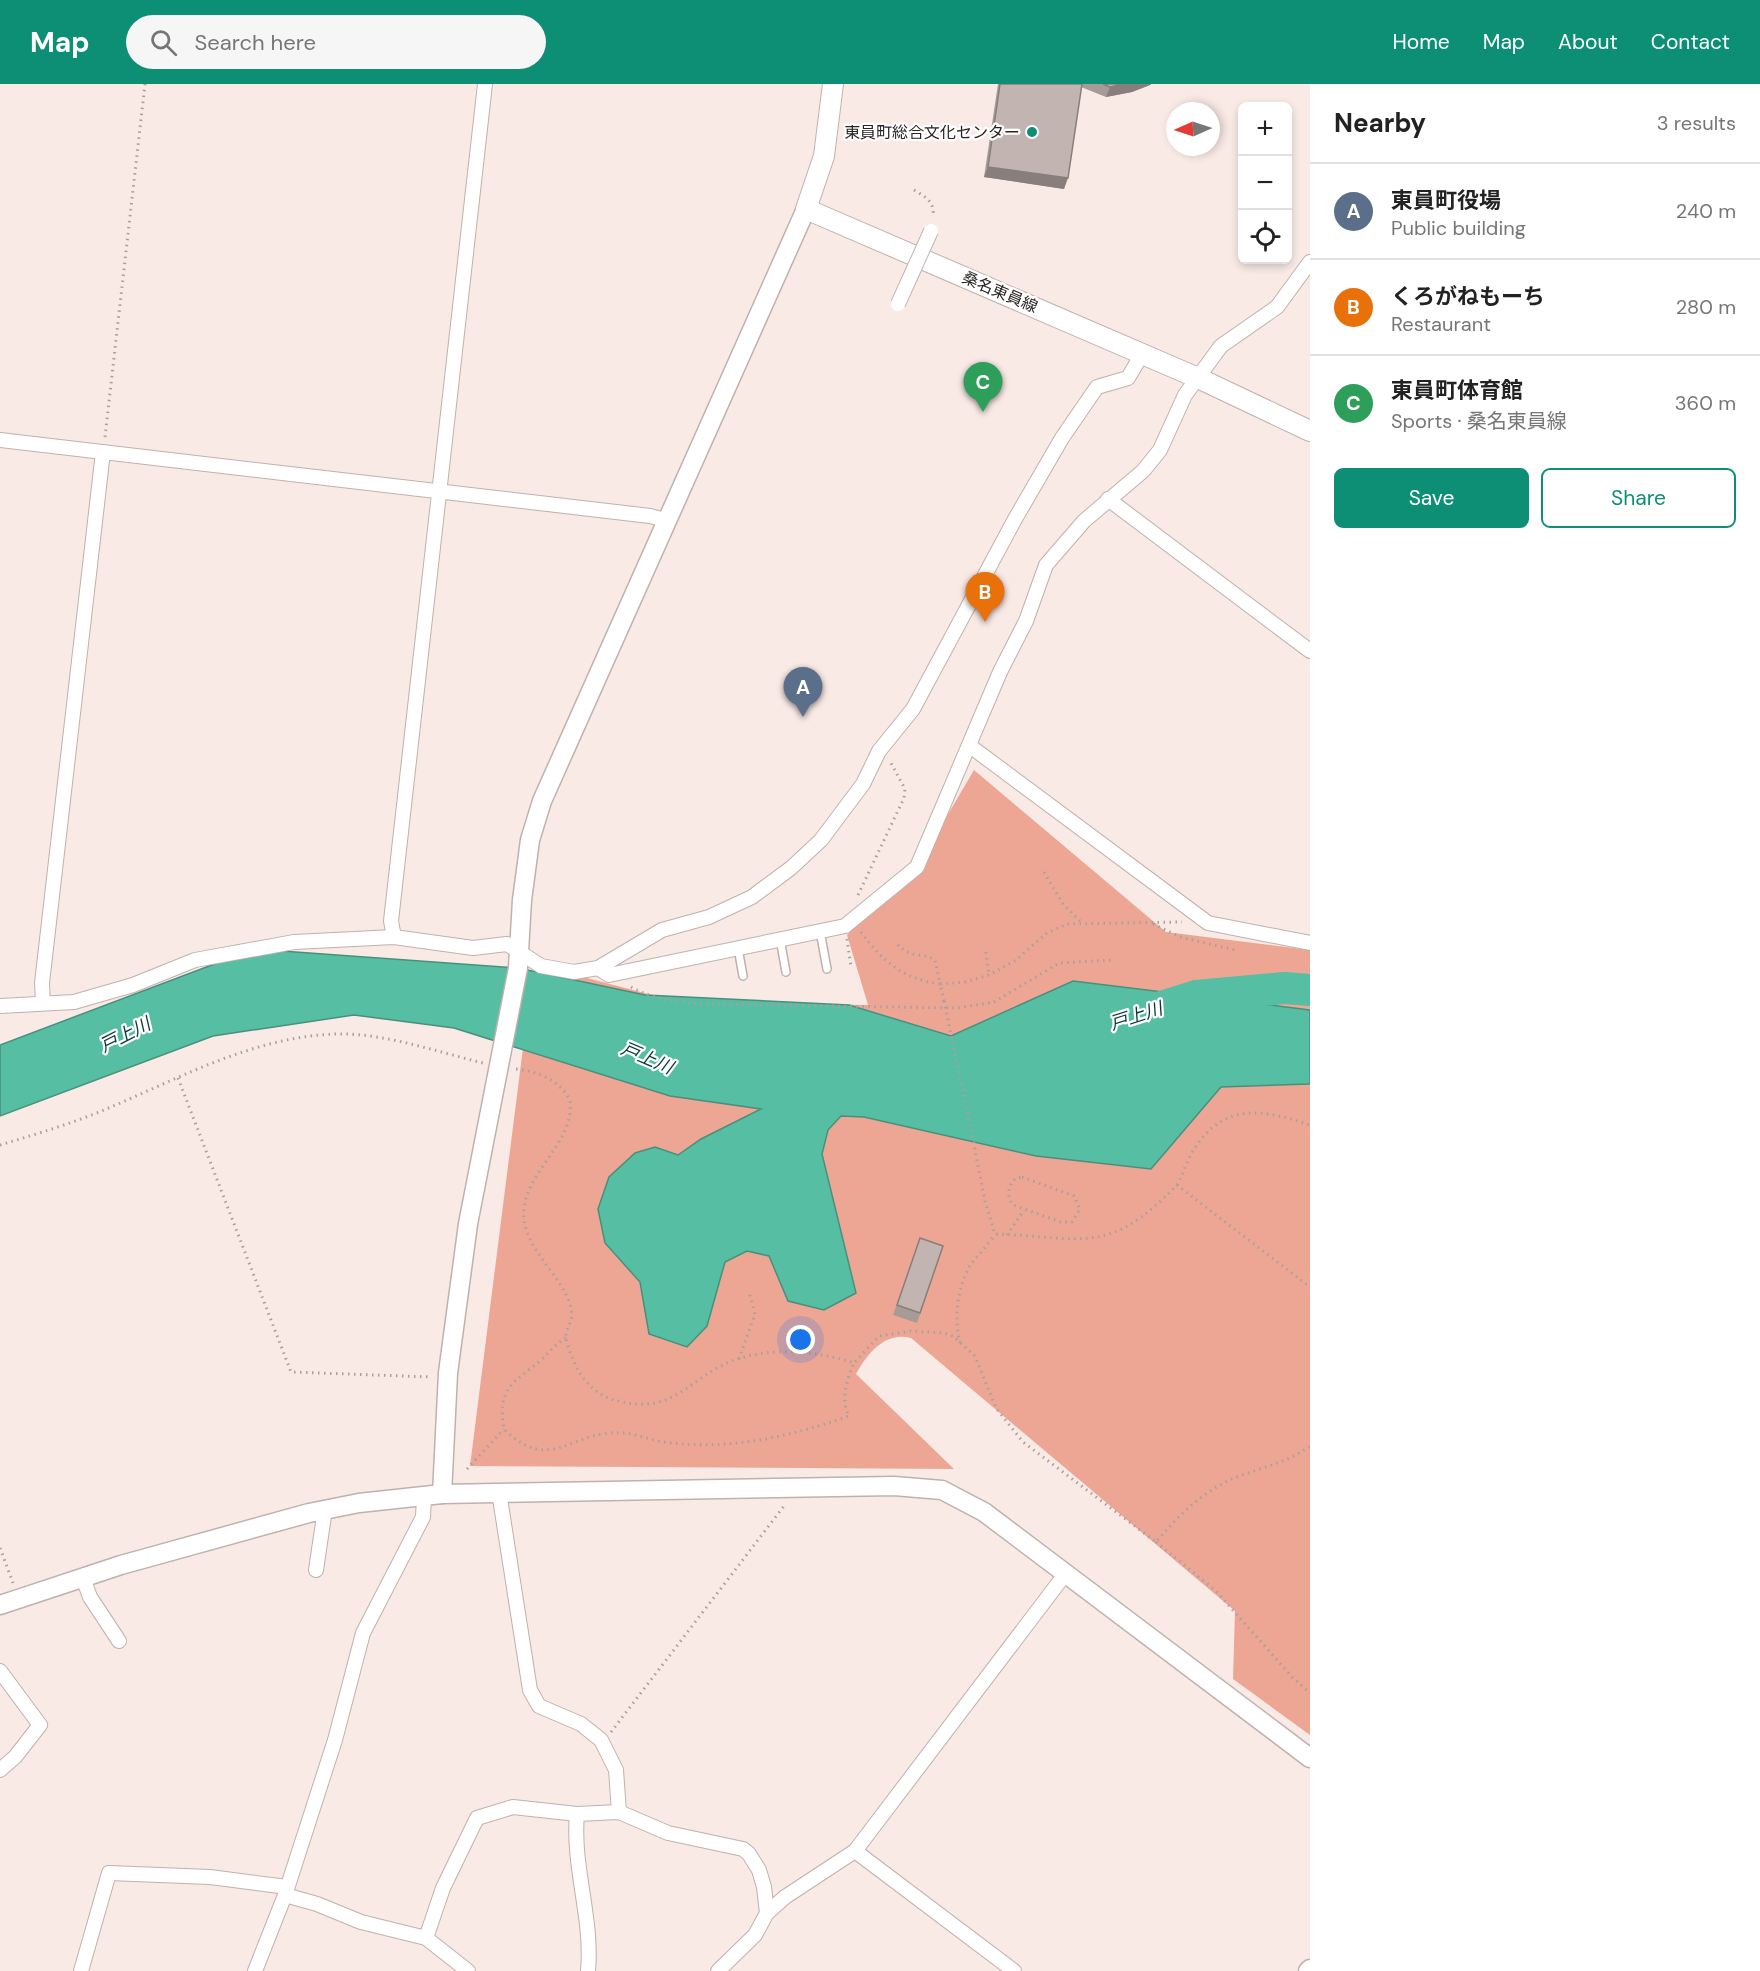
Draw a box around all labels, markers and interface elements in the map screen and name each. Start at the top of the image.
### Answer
search box [126,15,546,69]
text: Map [30,24,90,61]
icon: search [147,26,180,59]
text: Search here [195,28,316,57]
text: Home [1392,28,1450,56]
text: Map [1483,28,1525,56]
text: About [1558,28,1618,56]
text: Contact [1651,28,1730,56]
north arrow [1166,102,1220,156]
map controls [1238,102,1292,264]
button: + [1238,102,1292,156]
text: Nearby [1334,106,1426,140]
text: 3 results [1657,110,1736,136]
place label: 東員町総合文化センター [844,122,1020,143]
marker: 東員町総合文化センター [1025,125,1039,139]
button: − [1238,156,1292,210]
text: 東員町役場 [1391,186,1501,215]
text: A [1346,198,1361,224]
text: 240 m [1676,198,1736,224]
button: locate [1238,210,1292,264]
text: Public building [1391,215,1526,241]
street label: 桑名東員線 [959,267,1041,317]
text: くろがねもーち [1391,282,1545,311]
text: B [1347,294,1360,320]
text: 280 m [1676,294,1736,320]
text: Restaurant [1391,311,1491,337]
pin: C [964,362,1002,412]
text: 東員町体育館 [1391,376,1523,405]
text: C [1346,390,1361,416]
text: 360 m [1675,390,1736,416]
text: Sports · 桑名東員線 [1391,408,1567,434]
button: Save [1334,468,1529,528]
button: Share [1541,468,1736,528]
pin: B [966,572,1004,622]
pin: A [784,668,822,717]
water label: 戸上川 [1107,996,1167,1036]
water label: 戸上川 [95,1011,156,1058]
water label: 戸上川 [617,1036,678,1080]
your location [786,1325,815,1354]

